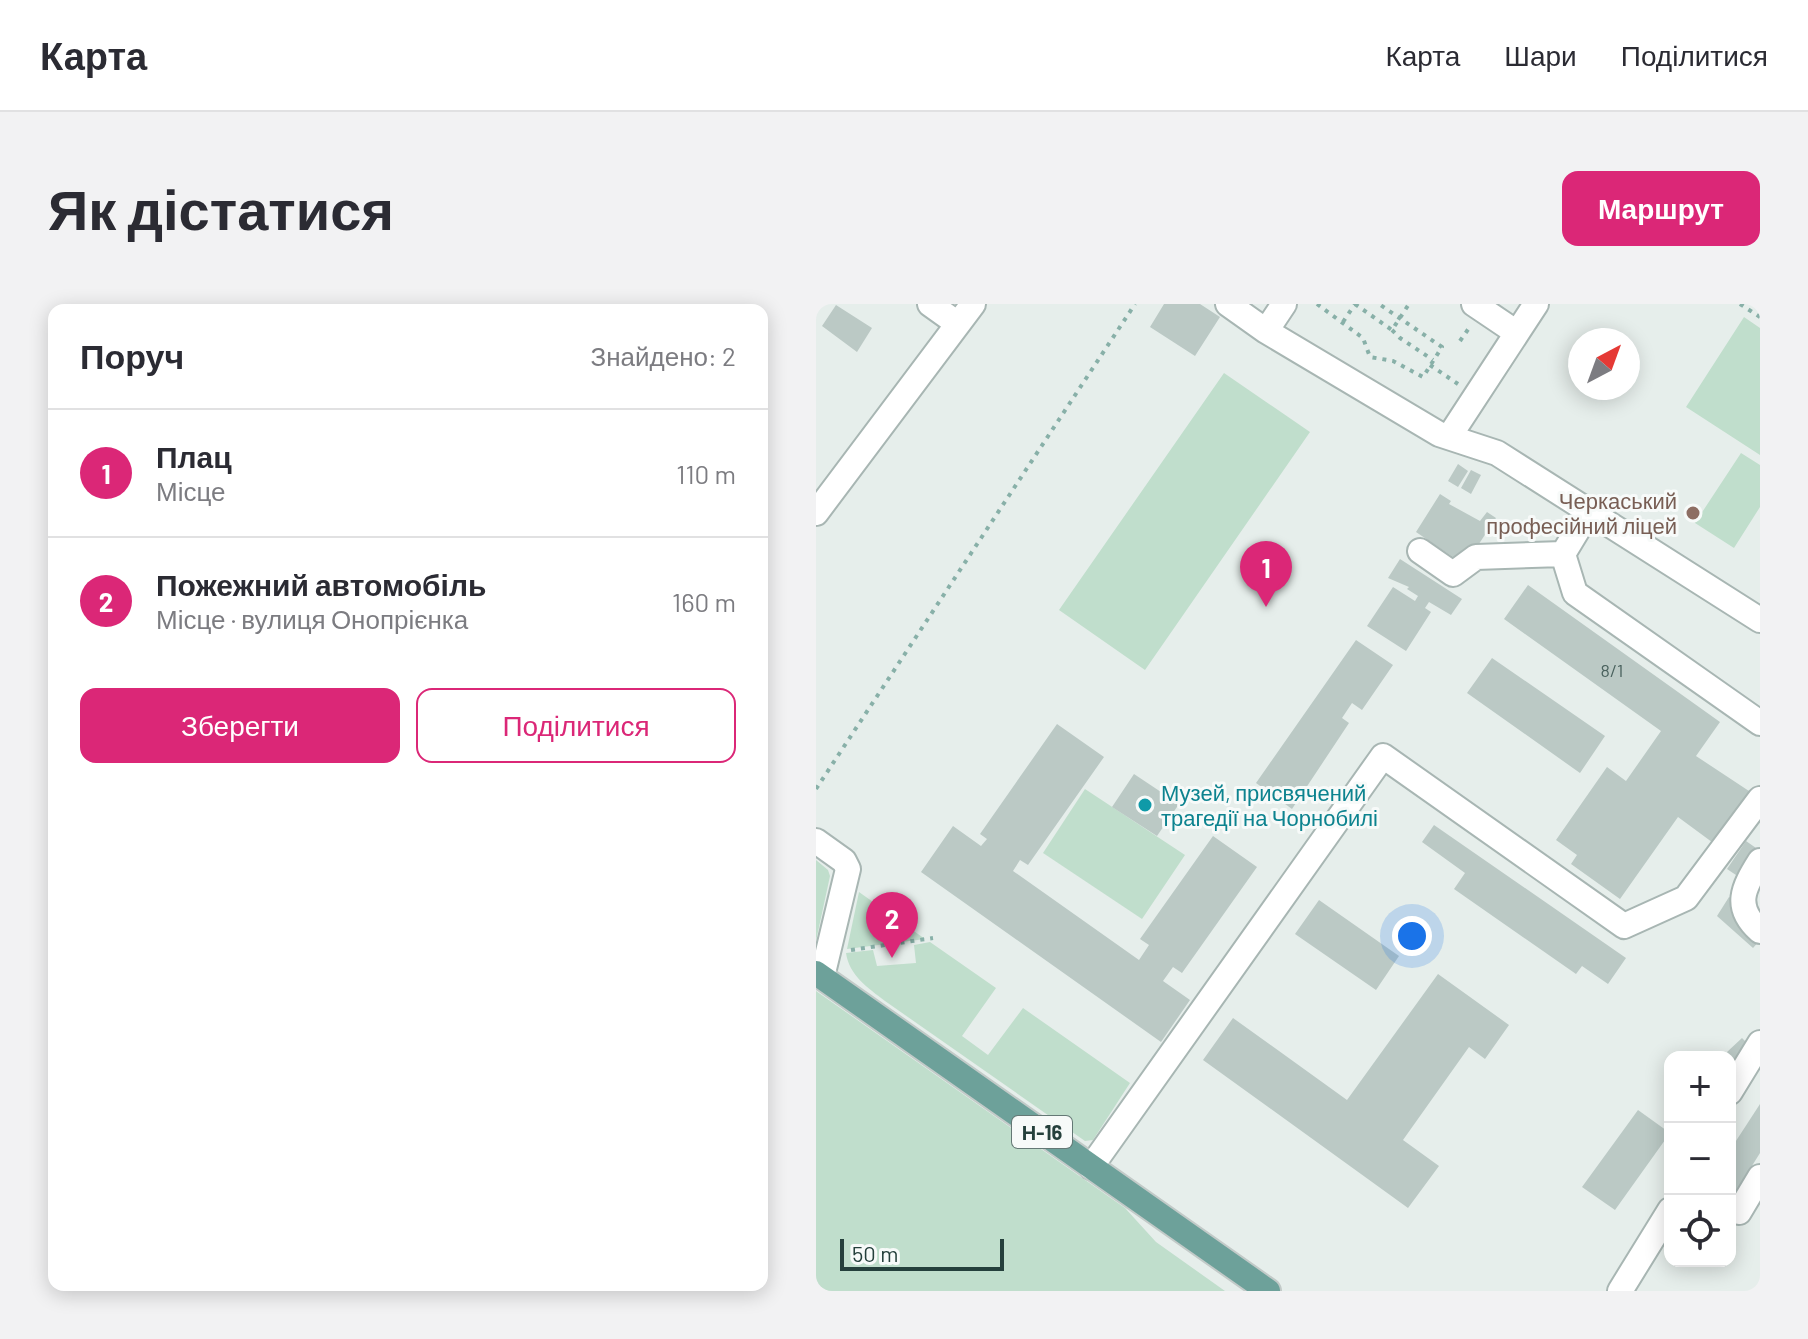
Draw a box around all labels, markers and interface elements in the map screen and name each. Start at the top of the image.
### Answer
text: Карта [40,32,147,78]
text: Карта [1385,38,1460,72]
text: Шари [1504,38,1577,72]
text: Поділитися [1621,38,1768,72]
button: Маршрут [1562,171,1760,246]
text: Як дістатися [48,174,394,241]
north arrow [1568,328,1640,400]
text: Поруч [80,335,184,376]
text: Знайдено: 2 [591,340,736,371]
text: Плац [156,438,232,474]
text: 1 [101,458,111,489]
text: 110 m [676,458,736,489]
text: Місце [156,475,226,506]
place label: Черкаський професійний ліцей [1486,487,1677,539]
marker: Черкаський професійний ліцей [1684,504,1702,522]
pin: 1 [1240,541,1292,607]
text: Пожежний автомобіль [156,566,486,602]
text: 2 [99,586,113,617]
text: 160 m [672,586,736,617]
text: Місце · вулиця Онопрієнка [156,603,468,634]
house number: 8/1 [1601,659,1623,681]
button: Зберегти [80,688,400,763]
button: Поділитися [416,688,736,763]
place label: Музей, присвячений трагедії на Чорнобилі [1161,779,1378,831]
marker: Музей, присвячений трагедії на Чорнобилі [1136,796,1154,814]
pin: 2 [866,892,918,958]
your location [1392,916,1432,956]
map controls [1664,1051,1736,1267]
button: + [1664,1051,1736,1123]
road number: Н-16 [1012,1116,1072,1148]
button: − [1664,1123,1736,1195]
button: locate [1664,1195,1736,1267]
scale bar [840,1235,1004,1271]
text: 50 m [852,1240,898,1266]

